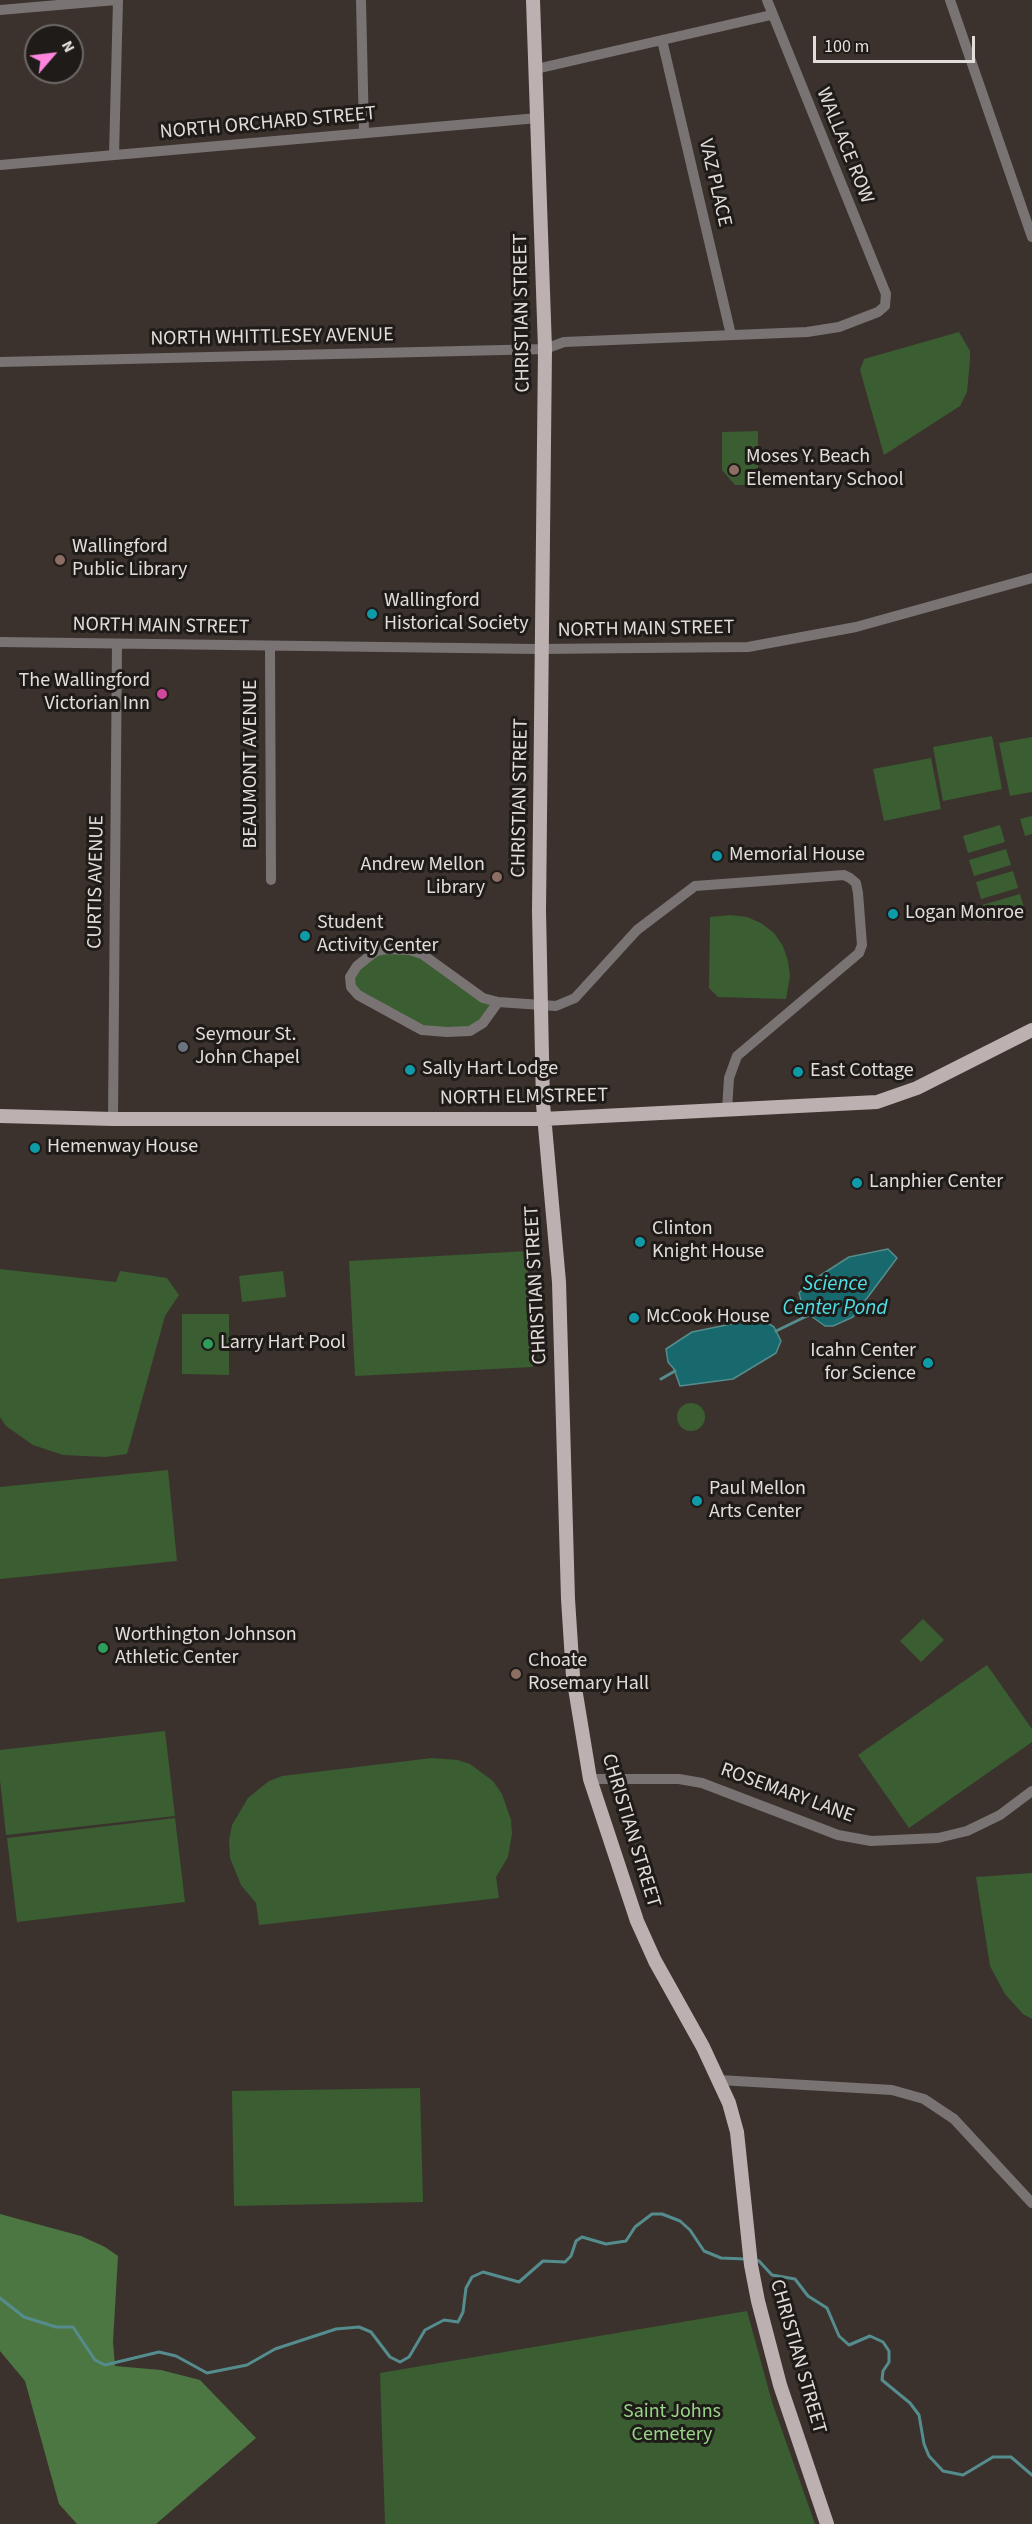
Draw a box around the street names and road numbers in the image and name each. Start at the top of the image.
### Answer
street label: WALLACE ROW [810,85,878,207]
street label: NORTH ORCHARD STREET [159,103,377,145]
street label: VAZ PLACE [692,137,736,229]
street label: CHRISTIAN STREET [510,233,536,393]
street label: NORTH WHITTLESEY AVENUE [150,324,394,352]
street label: NORTH MAIN STREET [72,613,250,641]
street label: NORTH MAIN STREET [557,616,735,644]
street label: BEAUMONT AVENUE [240,679,264,849]
street label: CHRISTIAN STREET [508,718,534,878]
street label: CURTIS AVENUE [84,815,110,949]
street label: NORTH ELM STREET [440,1085,608,1111]
street label: CHRISTIAN STREET [521,1205,553,1365]
street label: CHRISTIAN STREET [595,1751,665,1911]
street label: ROSEMARY LANE [717,1759,857,1829]
street label: CHRISTIAN STREET [764,2277,830,2437]

